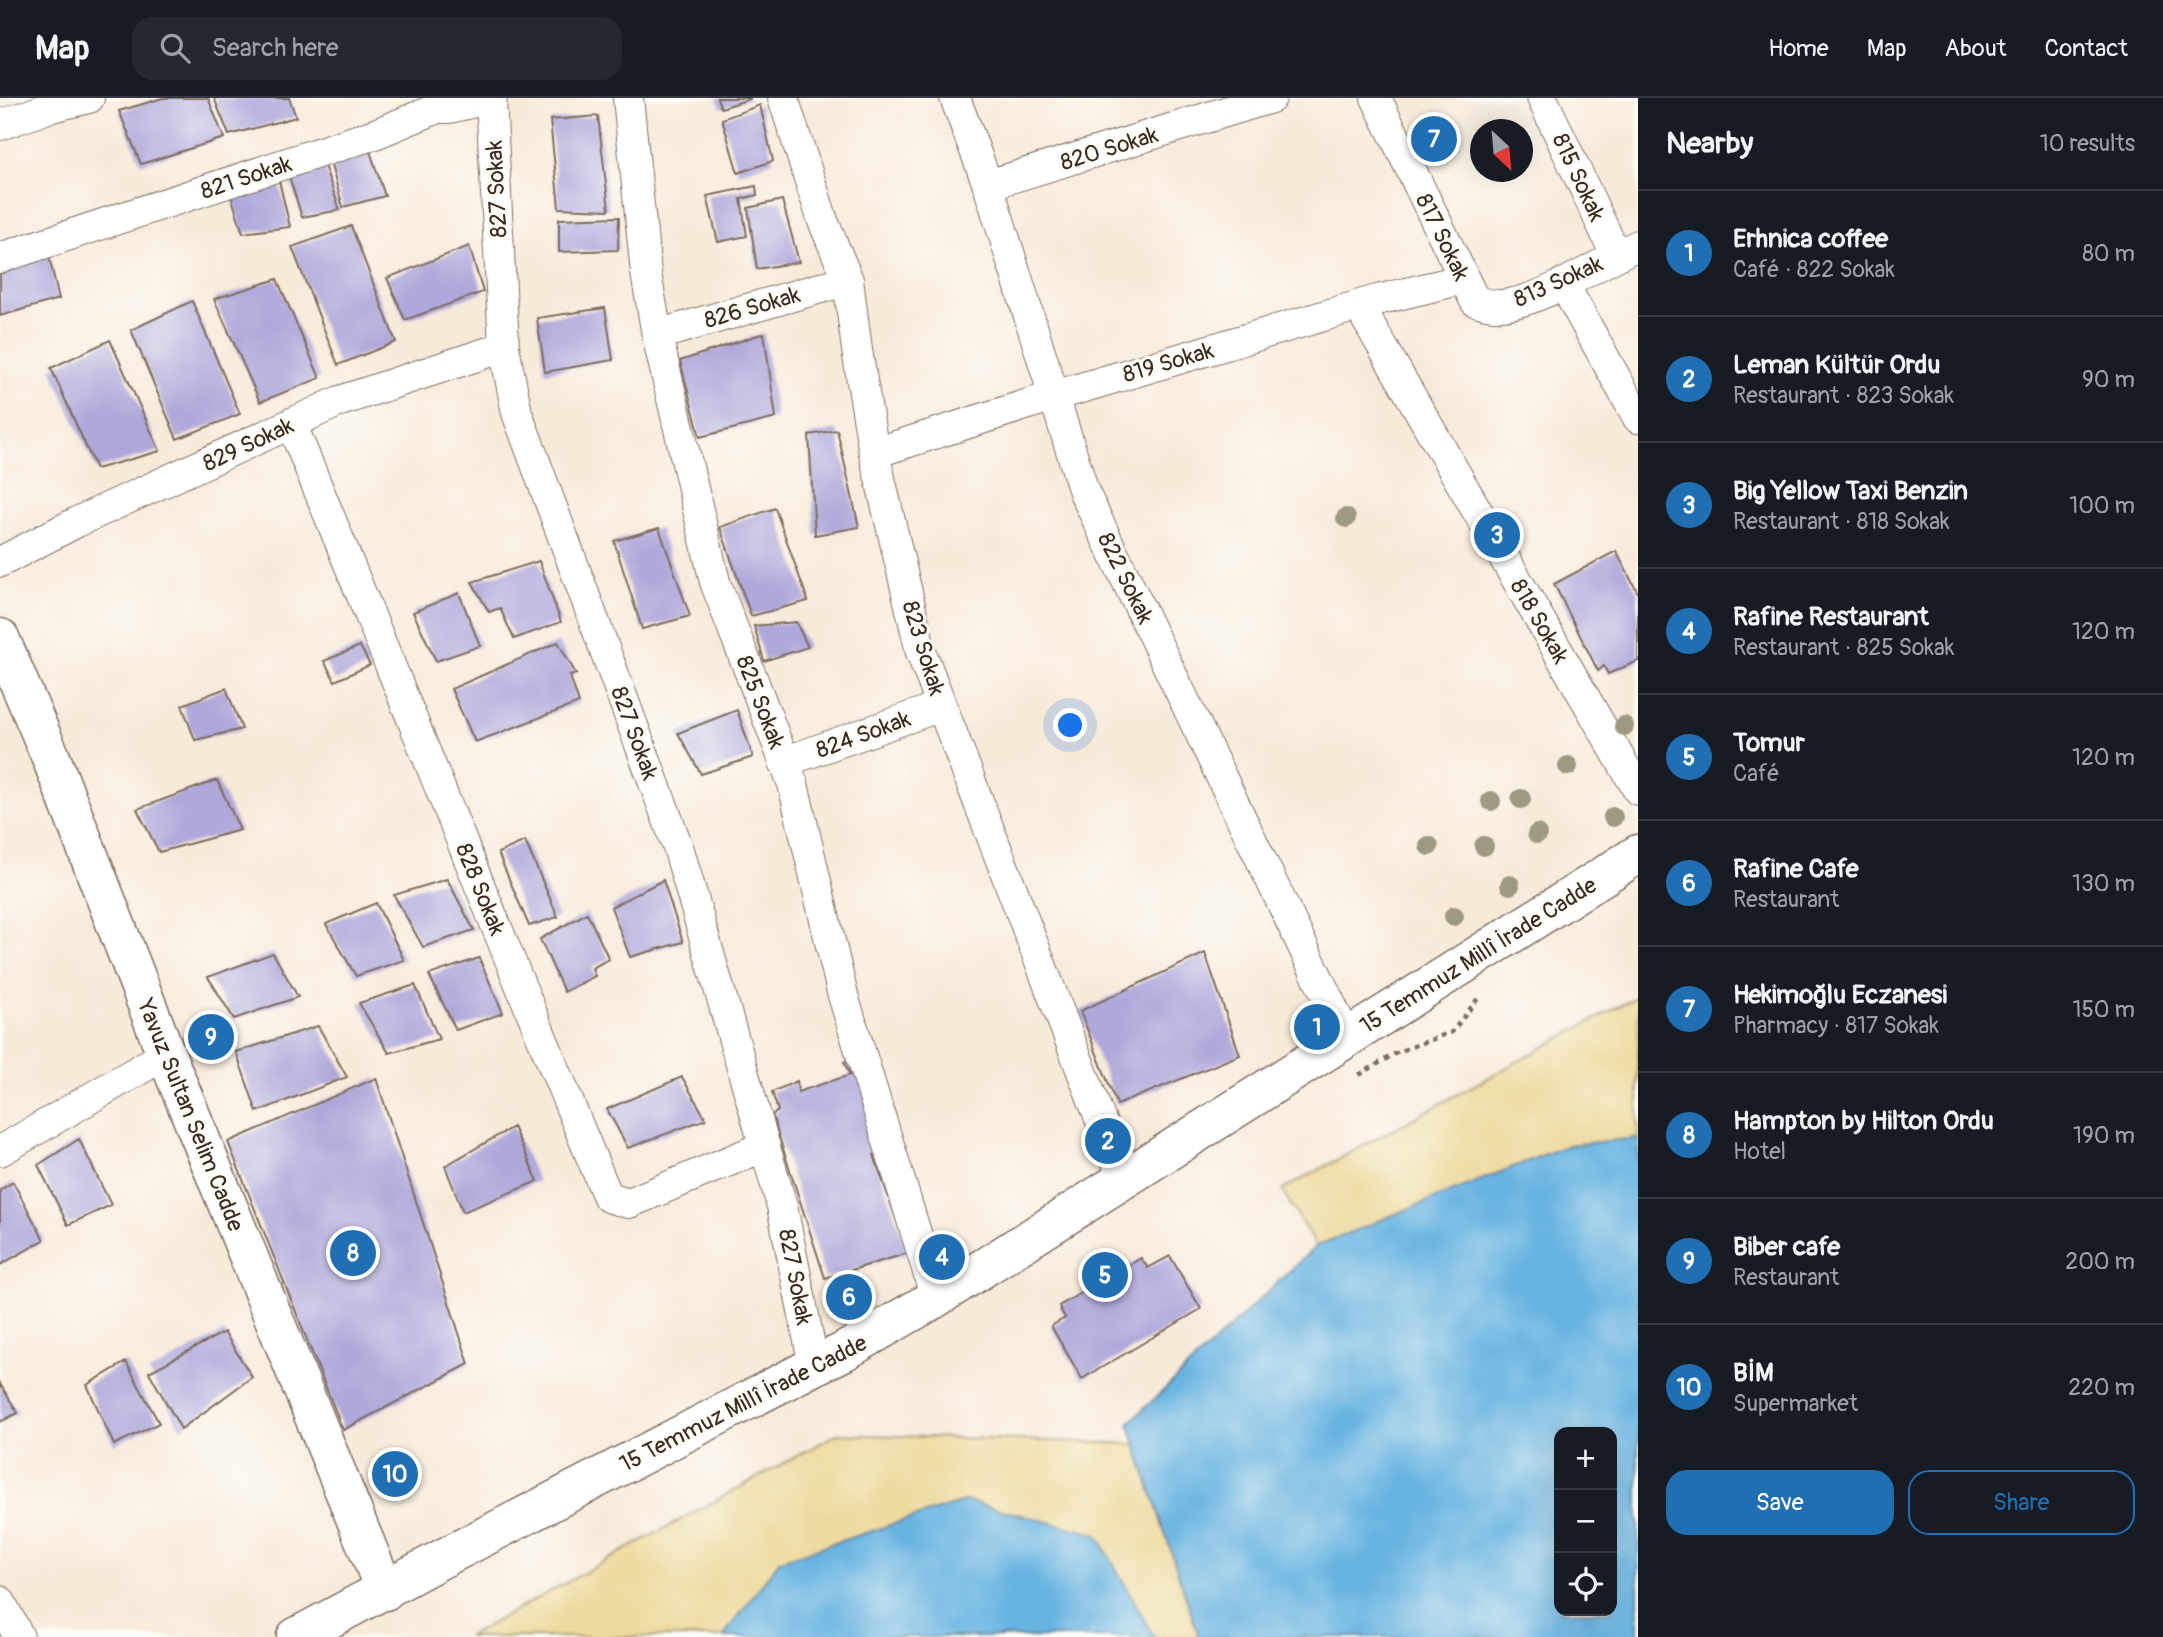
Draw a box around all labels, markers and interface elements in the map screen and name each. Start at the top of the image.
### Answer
search box [132,17,622,80]
text: Map [35,28,90,69]
icon: search [156,29,194,67]
text: Search here [212,32,339,64]
text: Home [1768,34,1829,63]
text: Map [1867,34,1907,63]
text: About [1945,34,2007,63]
text: Contact [2045,34,2128,63]
pin: 7 [1411,113,1457,165]
north arrow [1470,119,1533,182]
street label: 820 Sokak [1057,120,1162,177]
text: Nearby [1666,125,1753,162]
street label: 815 Sokak [1546,129,1612,226]
text: 10 results [2040,129,2135,158]
street label: 827 Sokak [479,139,514,238]
street label: 821 Sokak [197,149,296,206]
street label: 817 Sokak [1409,189,1476,286]
text: Erhnica coffee [1733,223,1888,255]
text: 1 [1685,239,1694,268]
text: 80 m [2082,239,2135,268]
street label: 813 Sokak [1509,249,1607,314]
text: Café · 822 Sokak [1733,255,1895,284]
street label: 826 Sokak [701,280,804,335]
street label: 819 Sokak [1119,336,1217,389]
text: Leman Kültür Ordu [1733,349,1940,381]
text: 2 [1683,365,1695,394]
text: 90 m [2082,365,2135,394]
text: Restaurant · 823 Sokak [1733,381,1954,410]
street label: 829 Sokak [198,411,299,478]
text: Big Yellow Taxi Benzin [1733,475,1968,507]
text: 3 [1683,491,1695,520]
text: 100 m [2069,491,2135,520]
text: Restaurant · 818 Sokak [1733,507,1950,536]
pin: 3 [1474,509,1520,561]
street label: 822 Sokak [1091,528,1160,629]
street label: 818 Sokak [1504,574,1576,669]
street label: 823 Sokak [895,597,952,699]
text: Rafine Restaurant [1733,601,1929,633]
text: 4 [1682,617,1696,646]
text: 120 m [2072,617,2135,646]
text: Restaurant · 825 Sokak [1733,633,1954,662]
street label: 825 Sokak [730,651,792,753]
street label: 827 Sokak [604,683,665,784]
street label: 824 Sokak [812,704,915,765]
your location [1053,708,1087,742]
text: Tomur [1733,727,1805,759]
text: 5 [1683,743,1695,772]
text: 120 m [2072,743,2135,772]
text: Café [1733,759,1779,788]
street label: 828 Sokak [449,839,512,940]
text: Rafine Cafe [1733,853,1858,885]
text: 6 [1682,869,1696,898]
text: 130 m [2072,869,2135,898]
street label: 15 Temmuz Millî İrade Cadde [1354,870,1603,1040]
text: Restaurant [1733,885,1839,914]
text: Hekimoğlu Eczanesi [1733,979,1947,1011]
street label: Yavuz Sultan Selim Cadde [130,994,251,1236]
text: 7 [1683,995,1695,1024]
text: 150 m [2072,995,2135,1024]
pin: 1 [1294,1001,1340,1053]
pin: 9 [188,1011,234,1063]
text: Pharmacy · 817 Sokak [1733,1011,1939,1040]
text: Hampton by Hilton Ordu [1733,1105,1994,1137]
pin: 2 [1085,1115,1131,1167]
text: 8 [1683,1121,1695,1150]
text: 190 m [2073,1121,2135,1150]
text: Hotel [1733,1137,1786,1166]
pin: 8 [330,1227,376,1279]
street label: 827 Sokak [772,1227,819,1328]
pin: 4 [919,1231,965,1283]
text: Biber cafe [1733,1231,1840,1263]
text: 9 [1683,1247,1695,1276]
text: 200 m [2065,1247,2135,1276]
pin: 5 [1082,1249,1128,1301]
text: Restaurant [1733,1263,1839,1292]
pin: 6 [826,1271,872,1323]
street label: 15 Temmuz Millî İrade Cadde [615,1328,872,1479]
text: BİM [1733,1357,1774,1389]
text: 10 [1677,1373,1701,1402]
text: 220 m [2068,1373,2135,1402]
text: Supermarket [1733,1389,1858,1418]
map controls [1554,1427,1617,1616]
button: + [1554,1427,1617,1490]
pin: 10 [372,1448,418,1500]
button: Save [1666,1470,1894,1535]
button: Share [1908,1470,2135,1535]
button: − [1554,1490,1617,1553]
button: locate [1554,1553,1617,1616]

